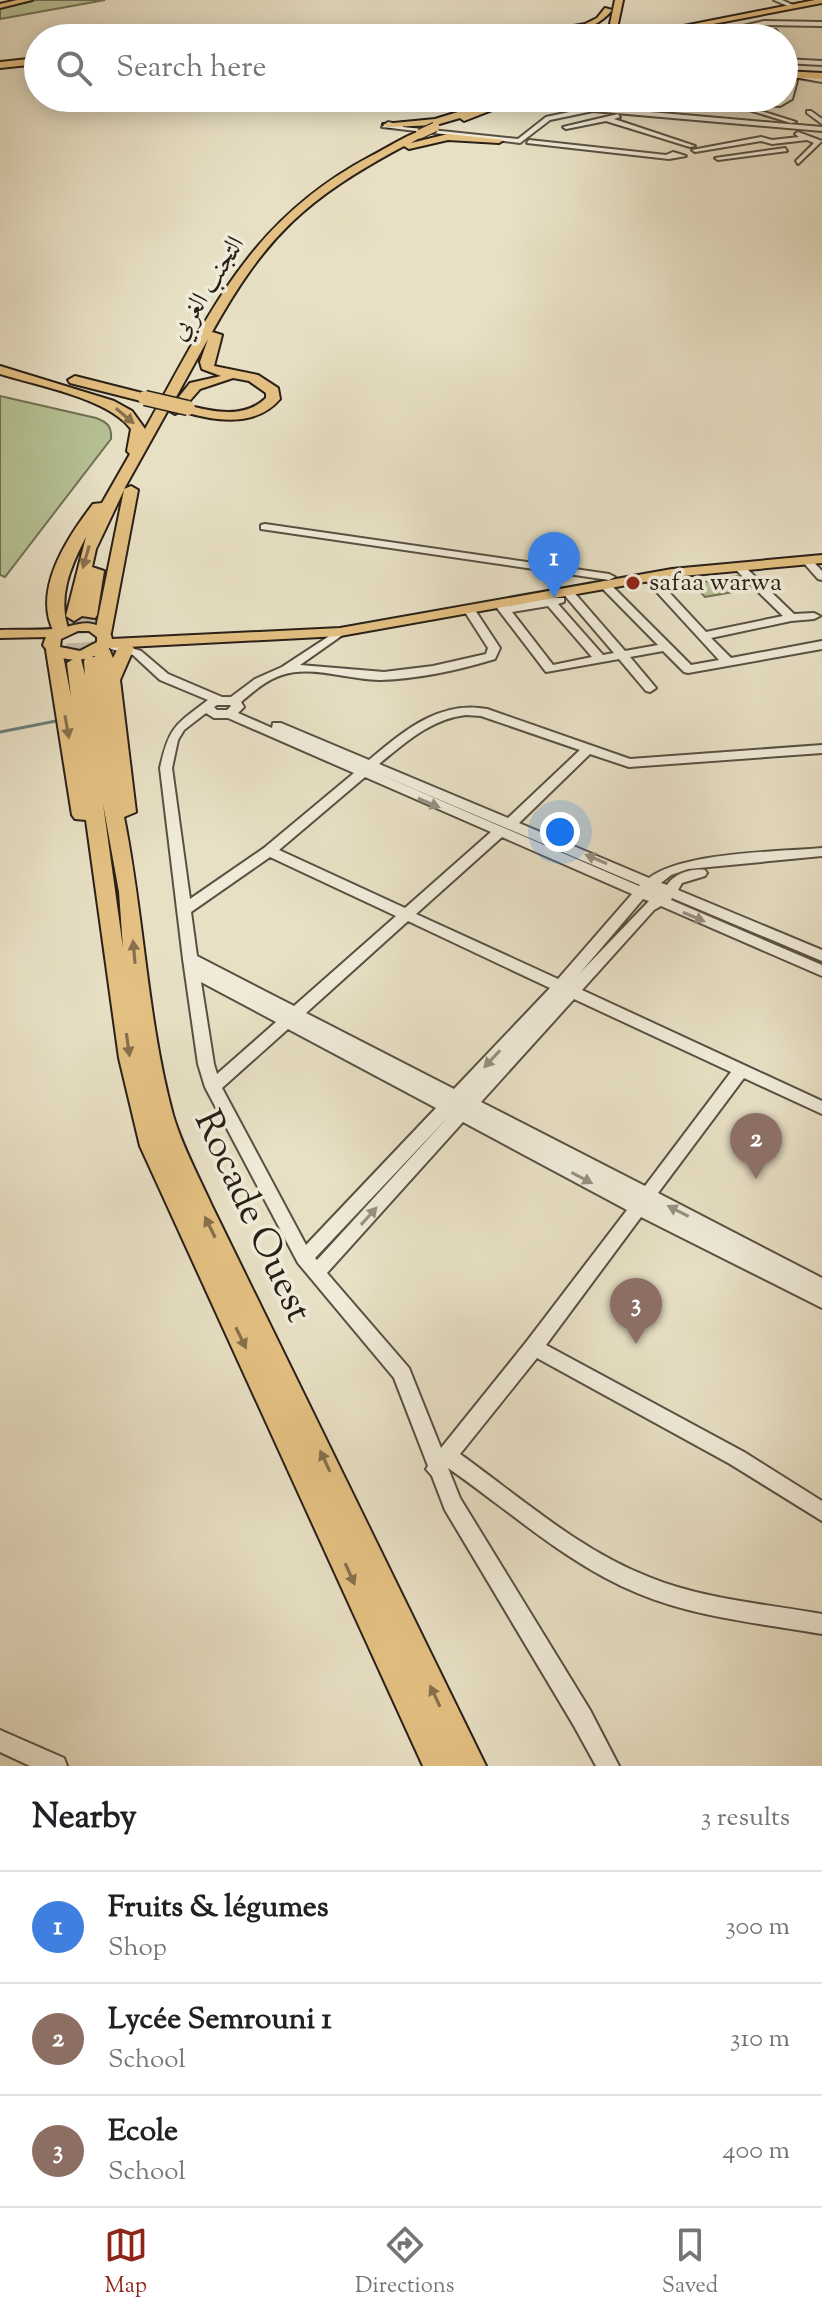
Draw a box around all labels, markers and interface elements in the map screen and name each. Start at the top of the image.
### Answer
search box [24,24,798,112]
icon: search [52,46,96,90]
text: Search here [116,47,266,90]
street label: التجنب الغربي [161,230,256,349]
one-way arrow [114,407,135,424]
pin: 1 [528,532,580,598]
one-way arrow [80,545,92,570]
place label: safaa warwa [649,565,782,602]
marker: safaa warwa [624,574,642,592]
one-way arrow [61,714,73,739]
one-way arrow [417,797,441,810]
your location [540,812,580,852]
one-way arrow [584,852,608,865]
one-way arrow [682,911,705,924]
one-way arrow [127,939,140,964]
one-way arrow [122,1033,135,1058]
one-way arrow [484,1049,502,1068]
street label: Rocade Ouest [178,1102,324,1332]
pin: 2 [730,1113,782,1179]
one-way arrow [571,1171,594,1185]
one-way arrow [667,1205,690,1218]
one-way arrow [359,1206,377,1225]
one-way arrow [203,1216,217,1239]
pin: 3 [610,1278,662,1344]
one-way arrow [234,1327,248,1350]
one-way arrow [318,1449,331,1472]
one-way arrow [344,1562,357,1586]
one-way arrow [428,1685,442,1708]
text: Nearby [32,1794,137,1843]
text: 3 results [701,1800,790,1837]
text: Fruits & légumes [108,1887,329,1930]
text: 1 [54,1909,62,1946]
text: 300 m [725,1909,790,1946]
text: Shop [108,1930,167,1967]
text: Lycée Semrouni 1 [108,1999,332,2042]
text: 2 [52,2021,64,2058]
text: 310 m [730,2021,790,2058]
text: School [108,2042,186,2079]
text: Ecole [108,2111,178,2154]
text: 3 [53,2133,63,2170]
text: 400 m [723,2133,790,2170]
text: School [108,2154,186,2191]
tab: Map [104,2223,148,2303]
tab: Directions [355,2223,454,2303]
tab: Saved [662,2223,718,2303]

